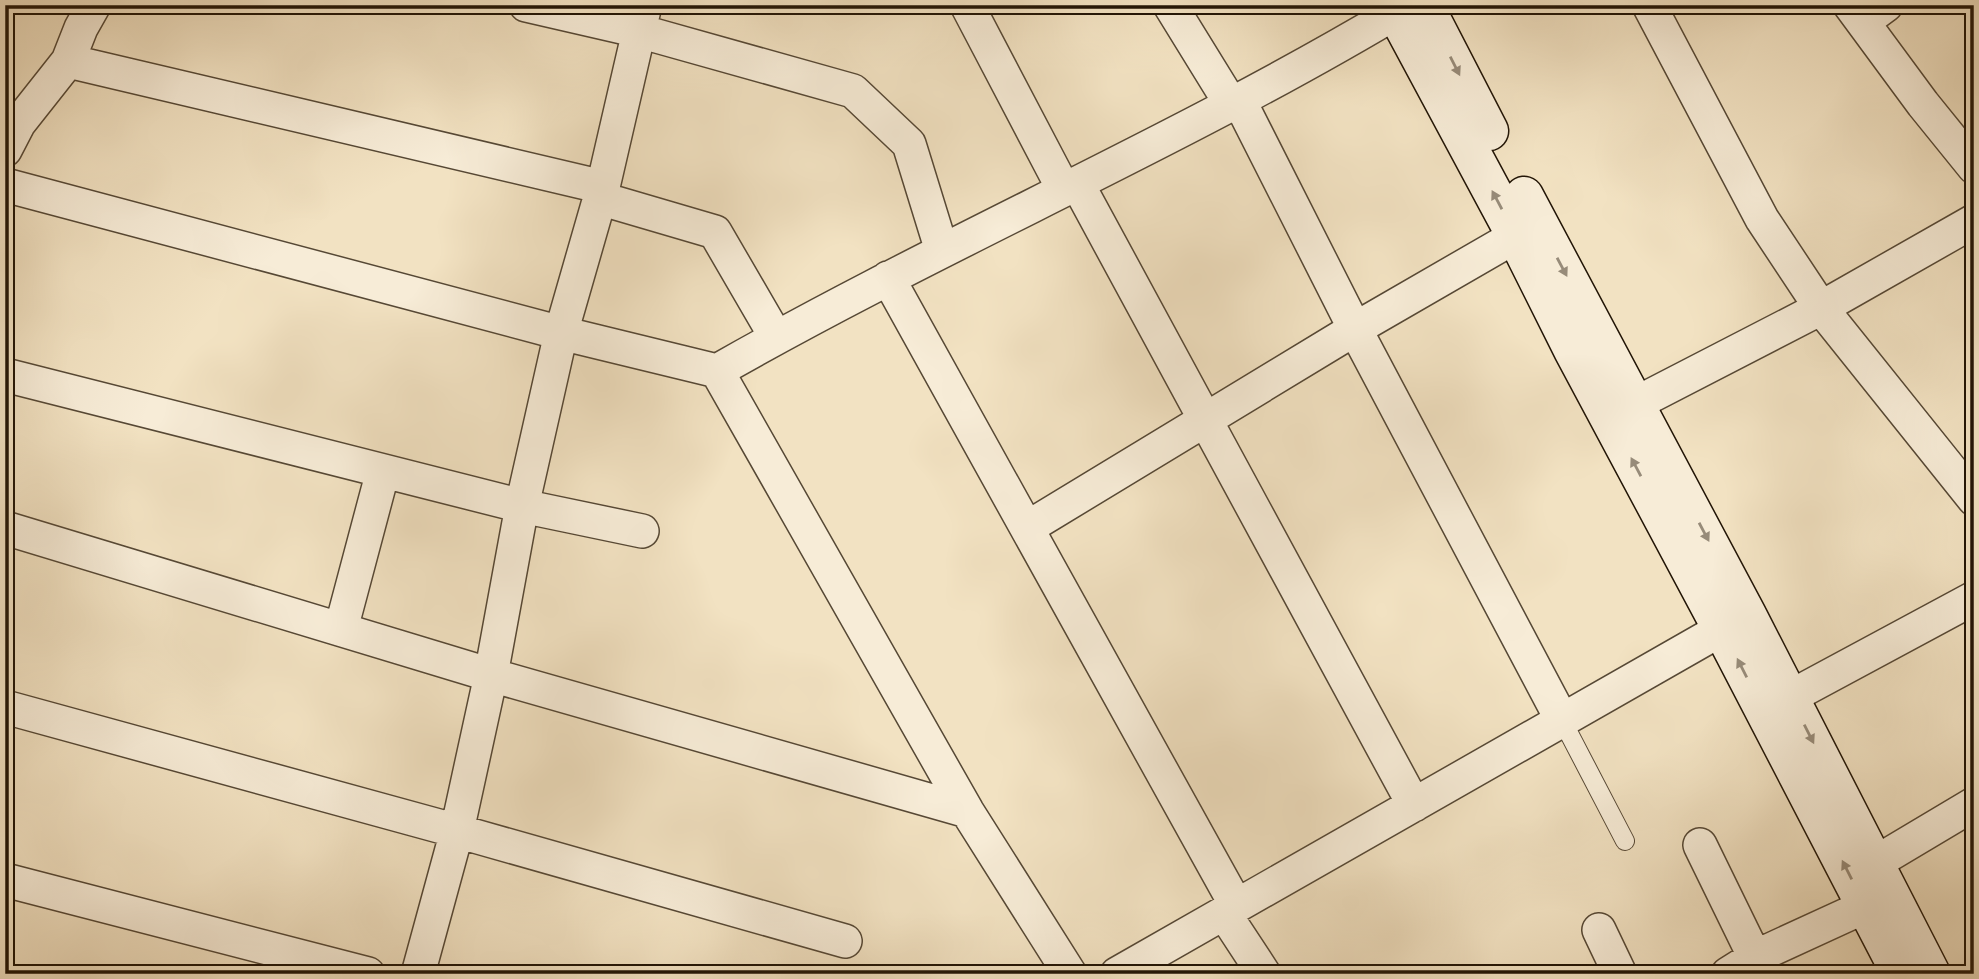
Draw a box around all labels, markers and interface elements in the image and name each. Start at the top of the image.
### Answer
one-way arrow [1450,56,1461,76]
one-way arrow [1491,190,1502,210]
one-way arrow [1556,257,1568,277]
one-way arrow [1630,457,1641,477]
one-way arrow [1697,523,1709,543]
one-way arrow [1737,658,1748,678]
one-way arrow [1803,724,1814,744]
one-way arrow [1841,860,1853,880]

